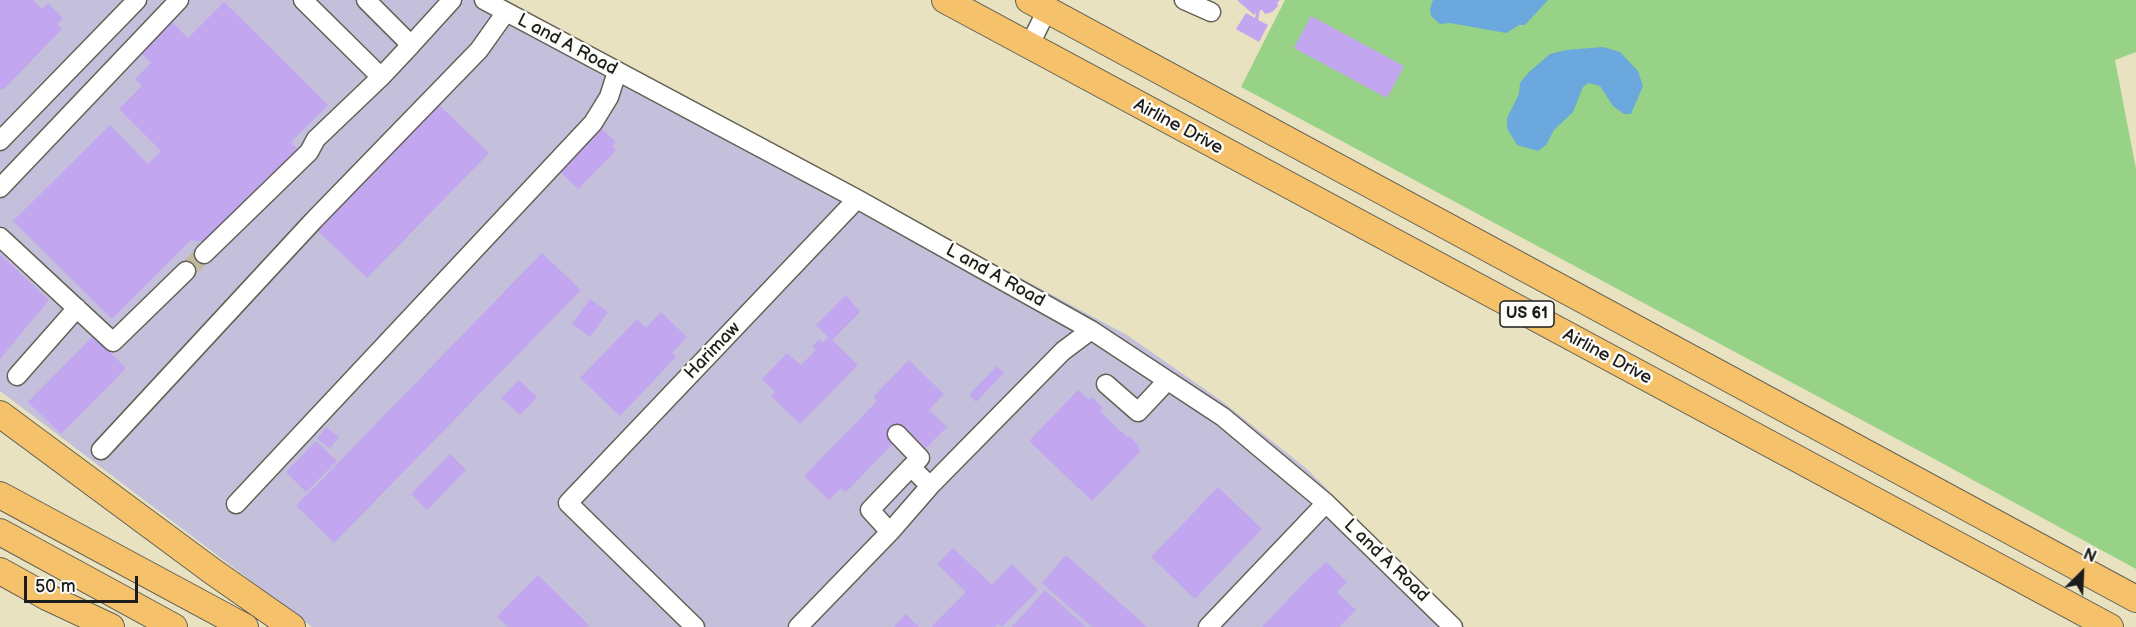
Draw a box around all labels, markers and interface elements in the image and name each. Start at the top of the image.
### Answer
street label: L and A Road [513,10,621,80]
street label: Airline Drive [1130,94,1226,160]
street label: L and A Road [942,240,1048,312]
road number: US 61 [1500,301,1554,327]
street label: Harimaw [680,318,746,384]
street label: Airline Drive [1559,324,1655,390]
street label: L and A Road [1339,515,1433,607]
north arrow [2052,543,2112,603]
text: N [2080,545,2099,567]
scale bar [27,564,141,602]
text: 50 m [35,576,76,597]

